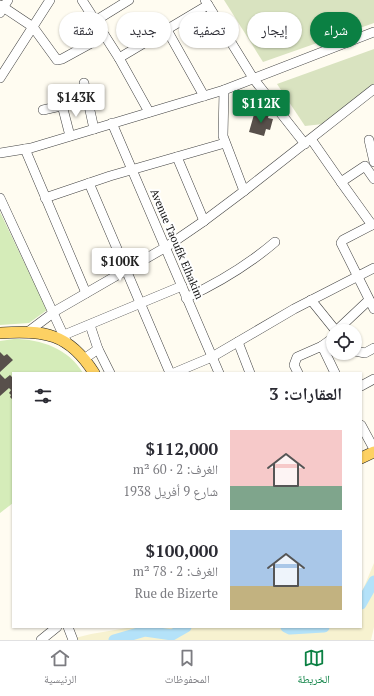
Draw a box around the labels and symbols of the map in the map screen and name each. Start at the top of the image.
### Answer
pin: $143K [48,84,104,118]
pin: $112K [233,90,289,124]
street label: Avenue Taoufik Elhakim [147,187,207,302]
pin: $100K [92,248,148,282]

